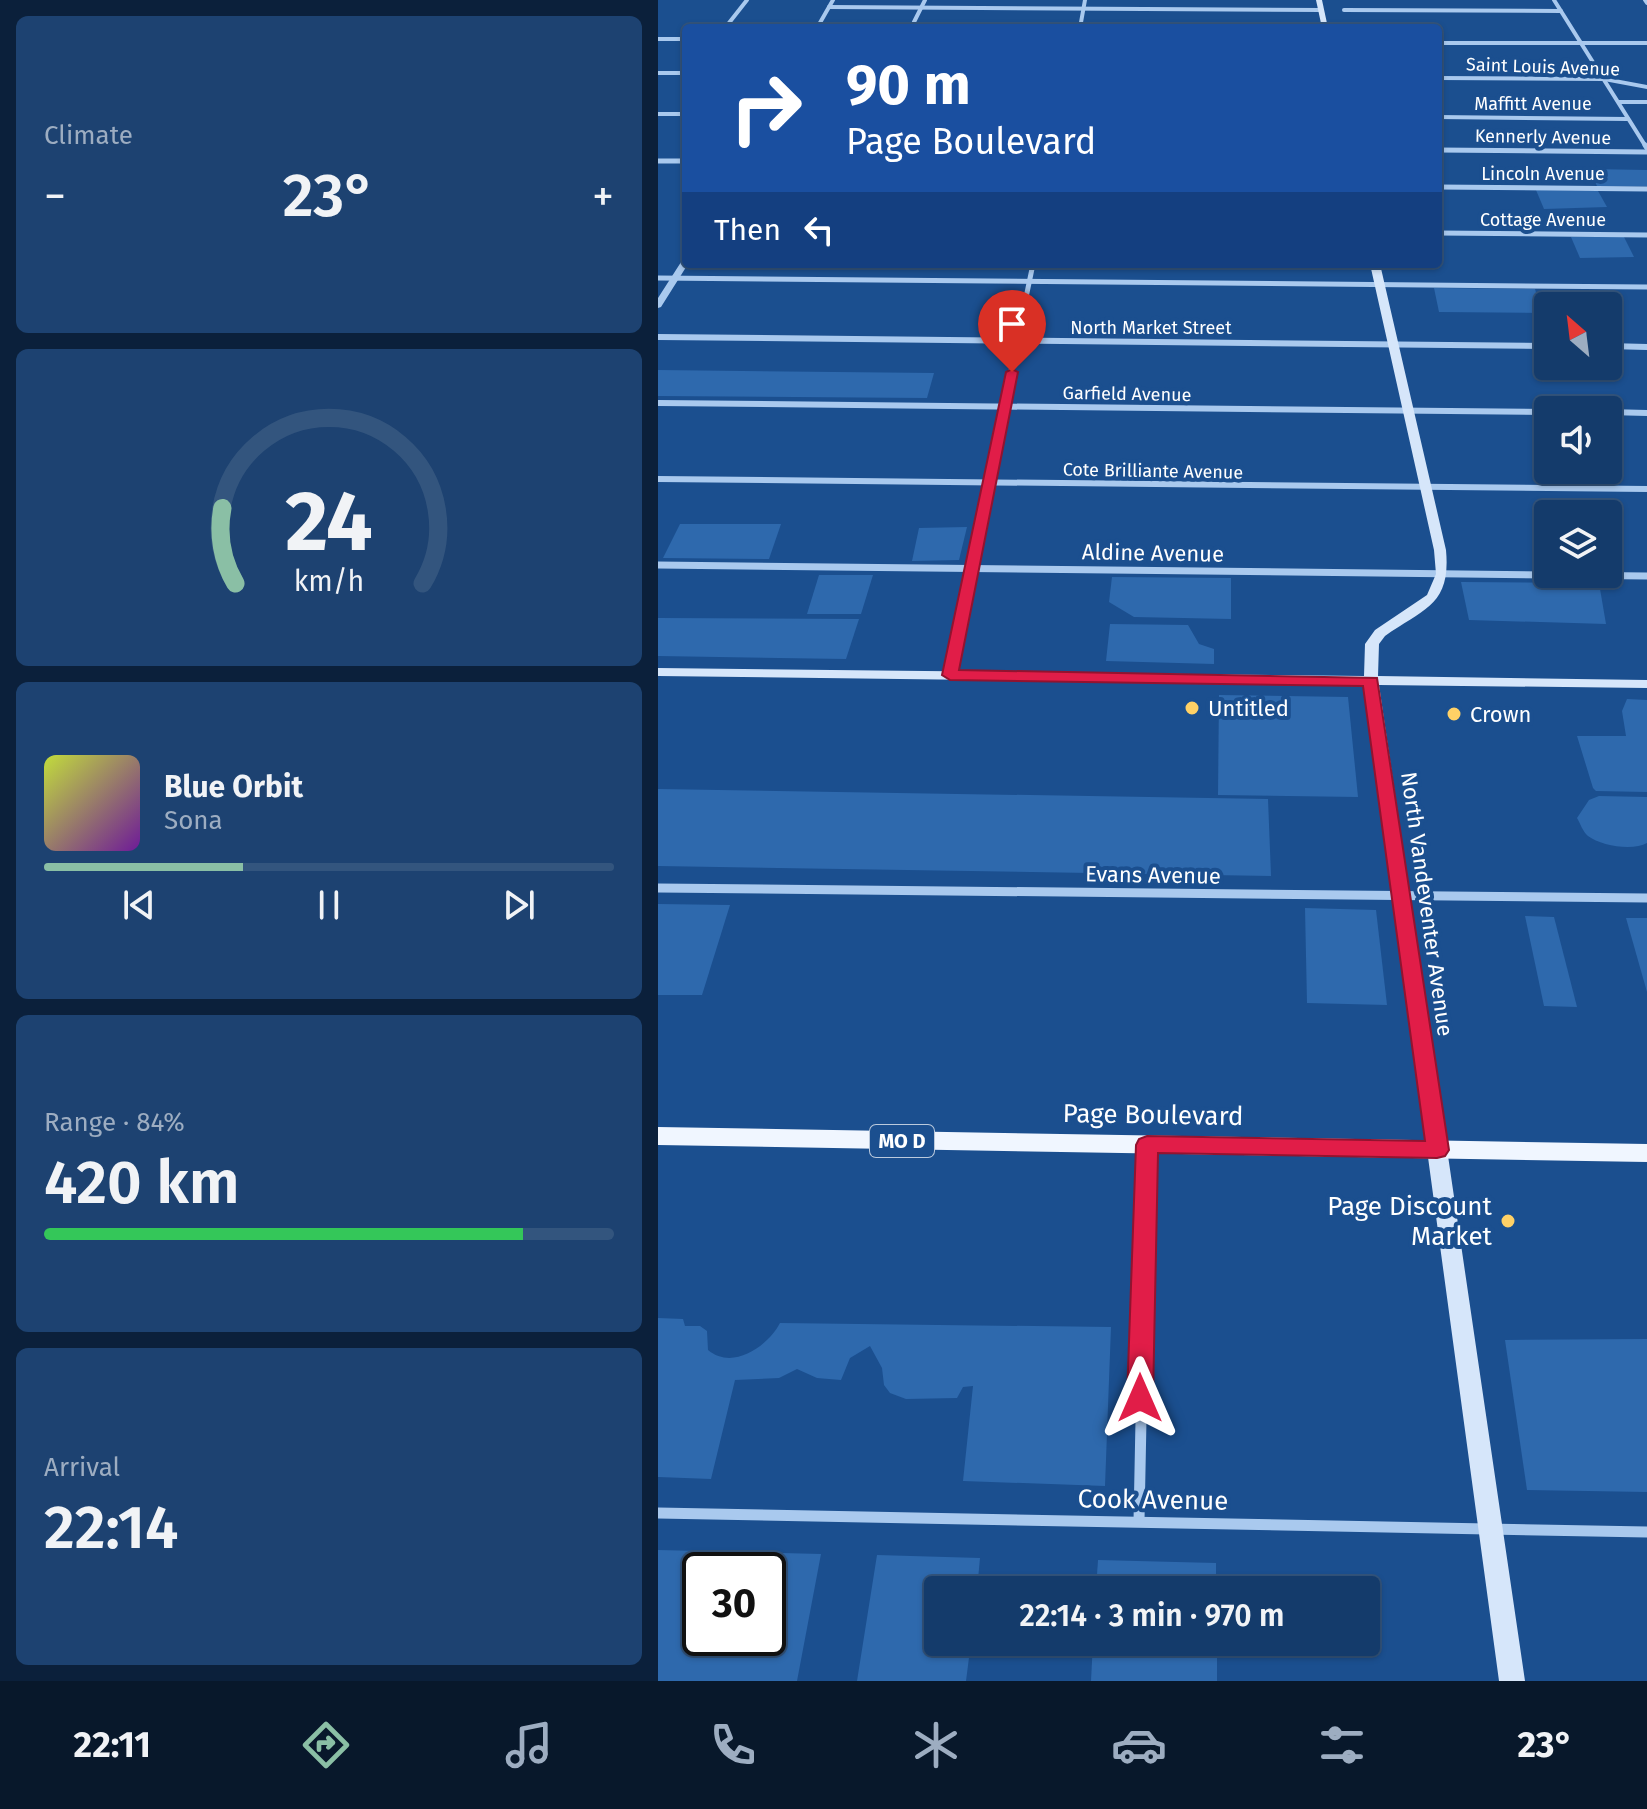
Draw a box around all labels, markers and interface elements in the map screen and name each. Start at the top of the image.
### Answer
text: 90 m [846,52,971,119]
street label: Saint Louis Avenue [1466,53,1620,81]
icon: right [714,56,818,160]
street label: Maffitt Avenue [1474,93,1592,115]
text: Climate [44,120,133,151]
text: Page Boulevard [846,120,1096,164]
street label: Kennerly Avenue [1475,125,1611,149]
text: 23° [283,160,375,232]
street label: Lincoln Avenue [1481,163,1605,185]
text: − [44,170,66,223]
text: + [592,170,614,223]
icon: left [797,208,841,252]
street label: Cottage Avenue [1480,209,1606,231]
text: Then [714,212,781,248]
pin [978,290,1046,372]
north arrow [1534,292,1622,380]
map controls [1534,292,1622,588]
icon: arrive [990,302,1034,346]
street label: North Market Street [1070,317,1232,339]
street label: Garfield Avenue [1062,382,1192,406]
button: sound [1534,396,1622,484]
street label: Cote Brilliante Avenue [1063,458,1243,484]
text: 24 [285,471,373,571]
button: layers [1534,500,1622,588]
street label: Aldine Avenue [1082,538,1224,568]
text: km/h [294,564,364,599]
place label: Untitled [1208,695,1289,722]
marker: Untitled [1183,699,1201,717]
place label: Crown [1470,701,1531,728]
marker: Crown [1445,705,1463,723]
text: Blue Orbit [164,769,303,805]
street label: North Vandeventer Avenue [1395,770,1459,1038]
text: Sona [164,805,223,836]
street label: Evans Avenue [1085,860,1221,890]
icon: previous [117,883,161,927]
icon: pause [307,883,351,927]
icon: next [497,883,541,927]
street label: Page Boulevard [1062,1098,1244,1132]
text: Range · 84% [44,1107,185,1138]
road number: MO D [870,1125,934,1157]
text: 420 km [44,1147,240,1219]
place label: Page Discount Market [1327,1191,1493,1252]
marker: Page Discount Market [1499,1212,1517,1230]
position arrow [1098,1356,1182,1440]
text: Arrival [44,1452,120,1483]
street label: Cook Avenue [1077,1483,1229,1517]
text: 22:14 [44,1492,179,1564]
speed limit sign: 30 [682,1552,786,1656]
text: 22:14 · 3 min · 970 m [1020,1598,1284,1634]
icon: directions [298,1717,354,1773]
icon: music [501,1717,557,1773]
icon: phone [705,1717,761,1773]
icon: climate [908,1717,964,1773]
icon: car [1111,1717,1167,1773]
icon: filters [1314,1717,1370,1773]
text: 22:11 [74,1723,151,1767]
text: 23° [1517,1723,1573,1767]

